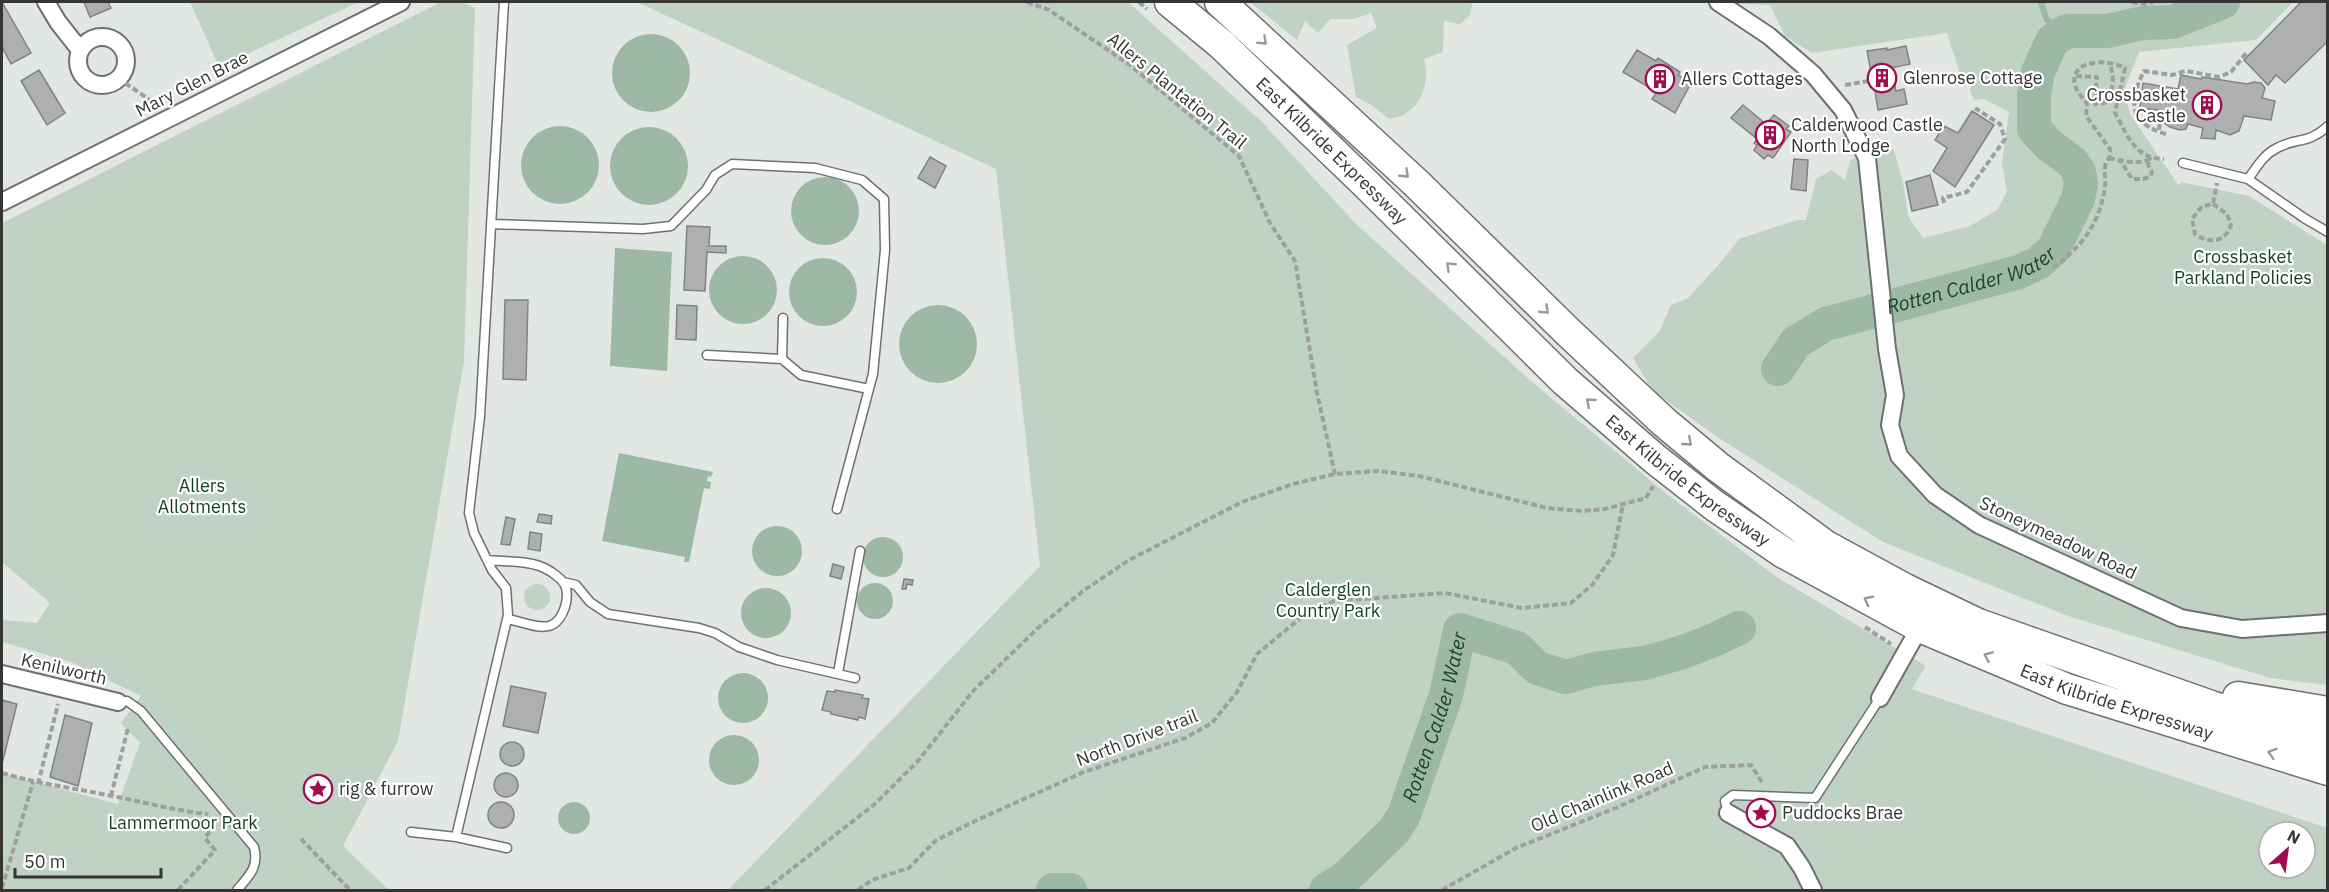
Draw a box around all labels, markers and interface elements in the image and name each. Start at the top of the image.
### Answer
street label: Allers Plantation Trail [1103,27,1252,154]
one-way arrow [1256,34,1266,45]
street label: Mary Glen Brae [131,45,252,122]
building icon: Glenrose Cottage [1866,62,1898,94]
building icon: Allers Cottages [1644,63,1676,95]
place label: Glenrose Cottage [1903,66,2043,89]
place label: Allers Cottages [1681,67,1803,90]
street label: East Kilbride Expressway [1251,72,1413,229]
place label: Crossbasket Castle [2087,83,2186,127]
building icon: Crossbasket Castle [2191,89,2223,121]
place label: Calderwood Castle North Lodge [1791,113,1943,157]
building icon: Calderwood Castle North Lodge [1754,119,1786,151]
one-way arrow [1399,167,1409,178]
water label: Rotten Calder Water [1883,239,2061,320]
park label: Crossbasket Parkland Policies [2174,245,2312,289]
one-way arrow [1447,263,1458,274]
one-way arrow [1538,303,1548,314]
one-way arrow [1585,399,1596,410]
street label: East Kilbride Expressway [1601,409,1775,551]
one-way arrow [1681,435,1692,446]
park label: Allers Allotments [158,474,246,518]
street label: Stoneymeadow Road [1976,491,2141,584]
park label: Calderglen Country Park [1276,578,1381,622]
one-way arrow [1863,595,1874,607]
water label: Rotten Calder Water [1396,629,1472,806]
street label: Kenilworth [19,647,109,690]
one-way arrow [1983,651,1994,663]
street label: East Kilbride Expressway [2017,659,2216,745]
street label: North Drive trail [1073,704,1201,771]
one-way arrow [2267,748,2278,760]
street label: Old Chainlink Road [1527,756,1677,837]
place icon: rig & furrow [302,773,334,805]
place label: rig & furrow [339,777,434,800]
place icon: Puddocks Brae [1745,797,1777,829]
place label: Puddocks Brae [1782,801,1903,824]
park label: Lammermoor Park [108,811,258,834]
north arrow [2257,820,2317,880]
text: N [2284,825,2304,848]
scale bar [15,841,160,879]
text: 50 m [24,850,66,873]

